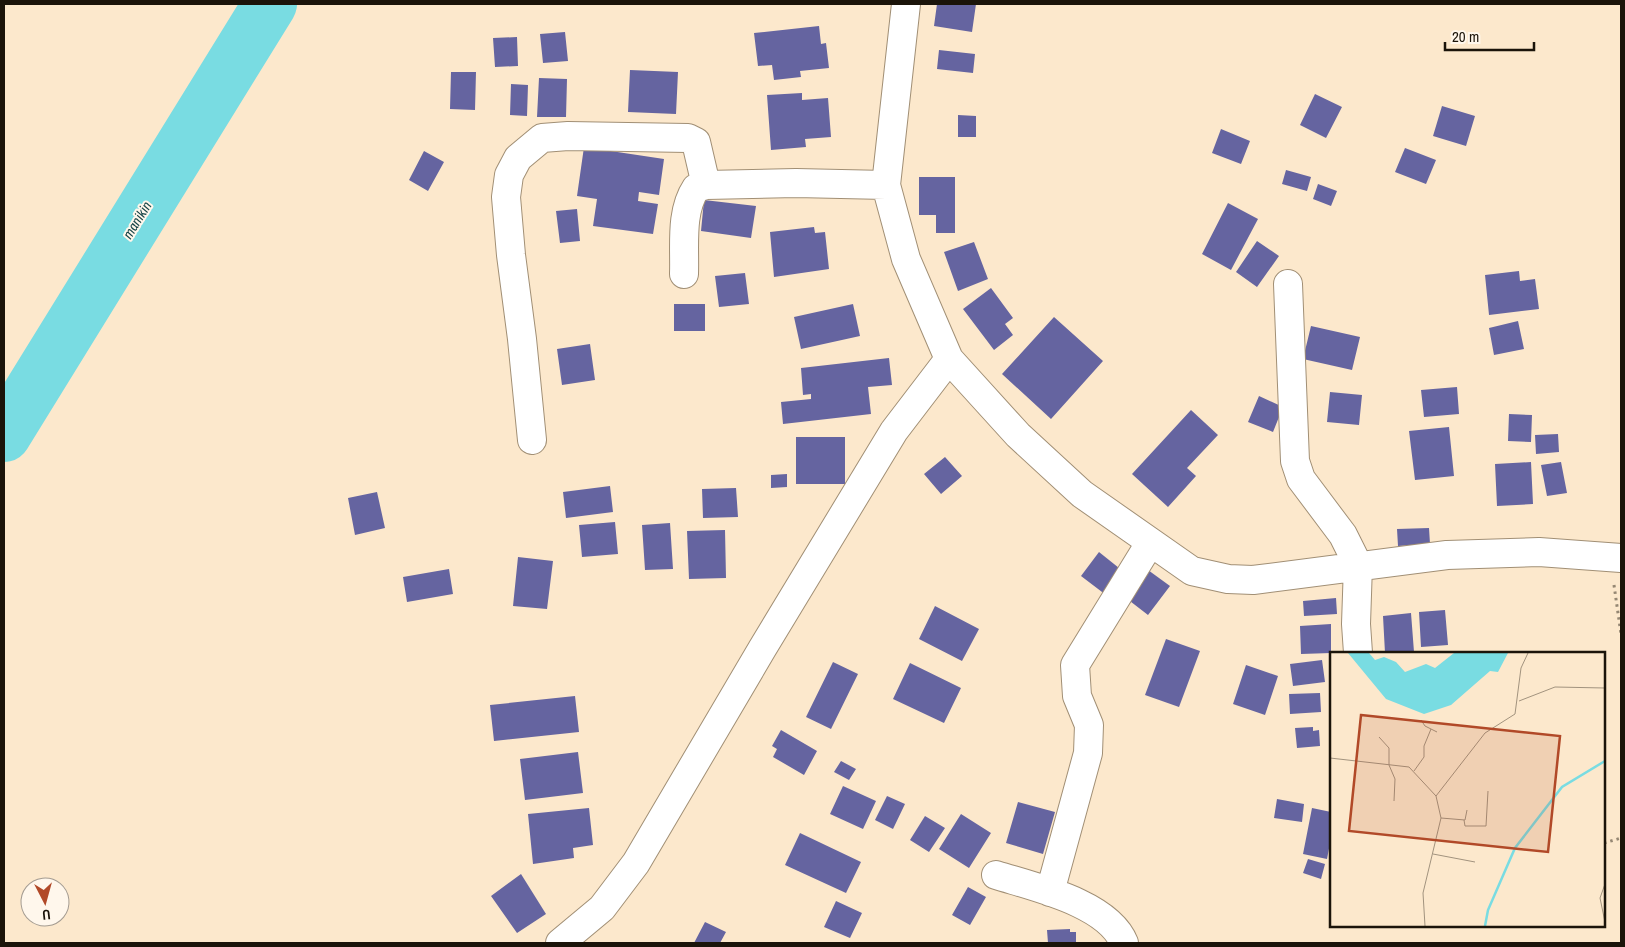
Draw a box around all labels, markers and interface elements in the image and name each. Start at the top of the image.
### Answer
scale bar [1445,20,1534,52]
text: 20 m [1452,26,1479,47]
water label: manikin [119,198,155,242]
inset map [1330,652,1605,927]
north arrow [20,877,70,927]
text: U [41,906,51,924]

